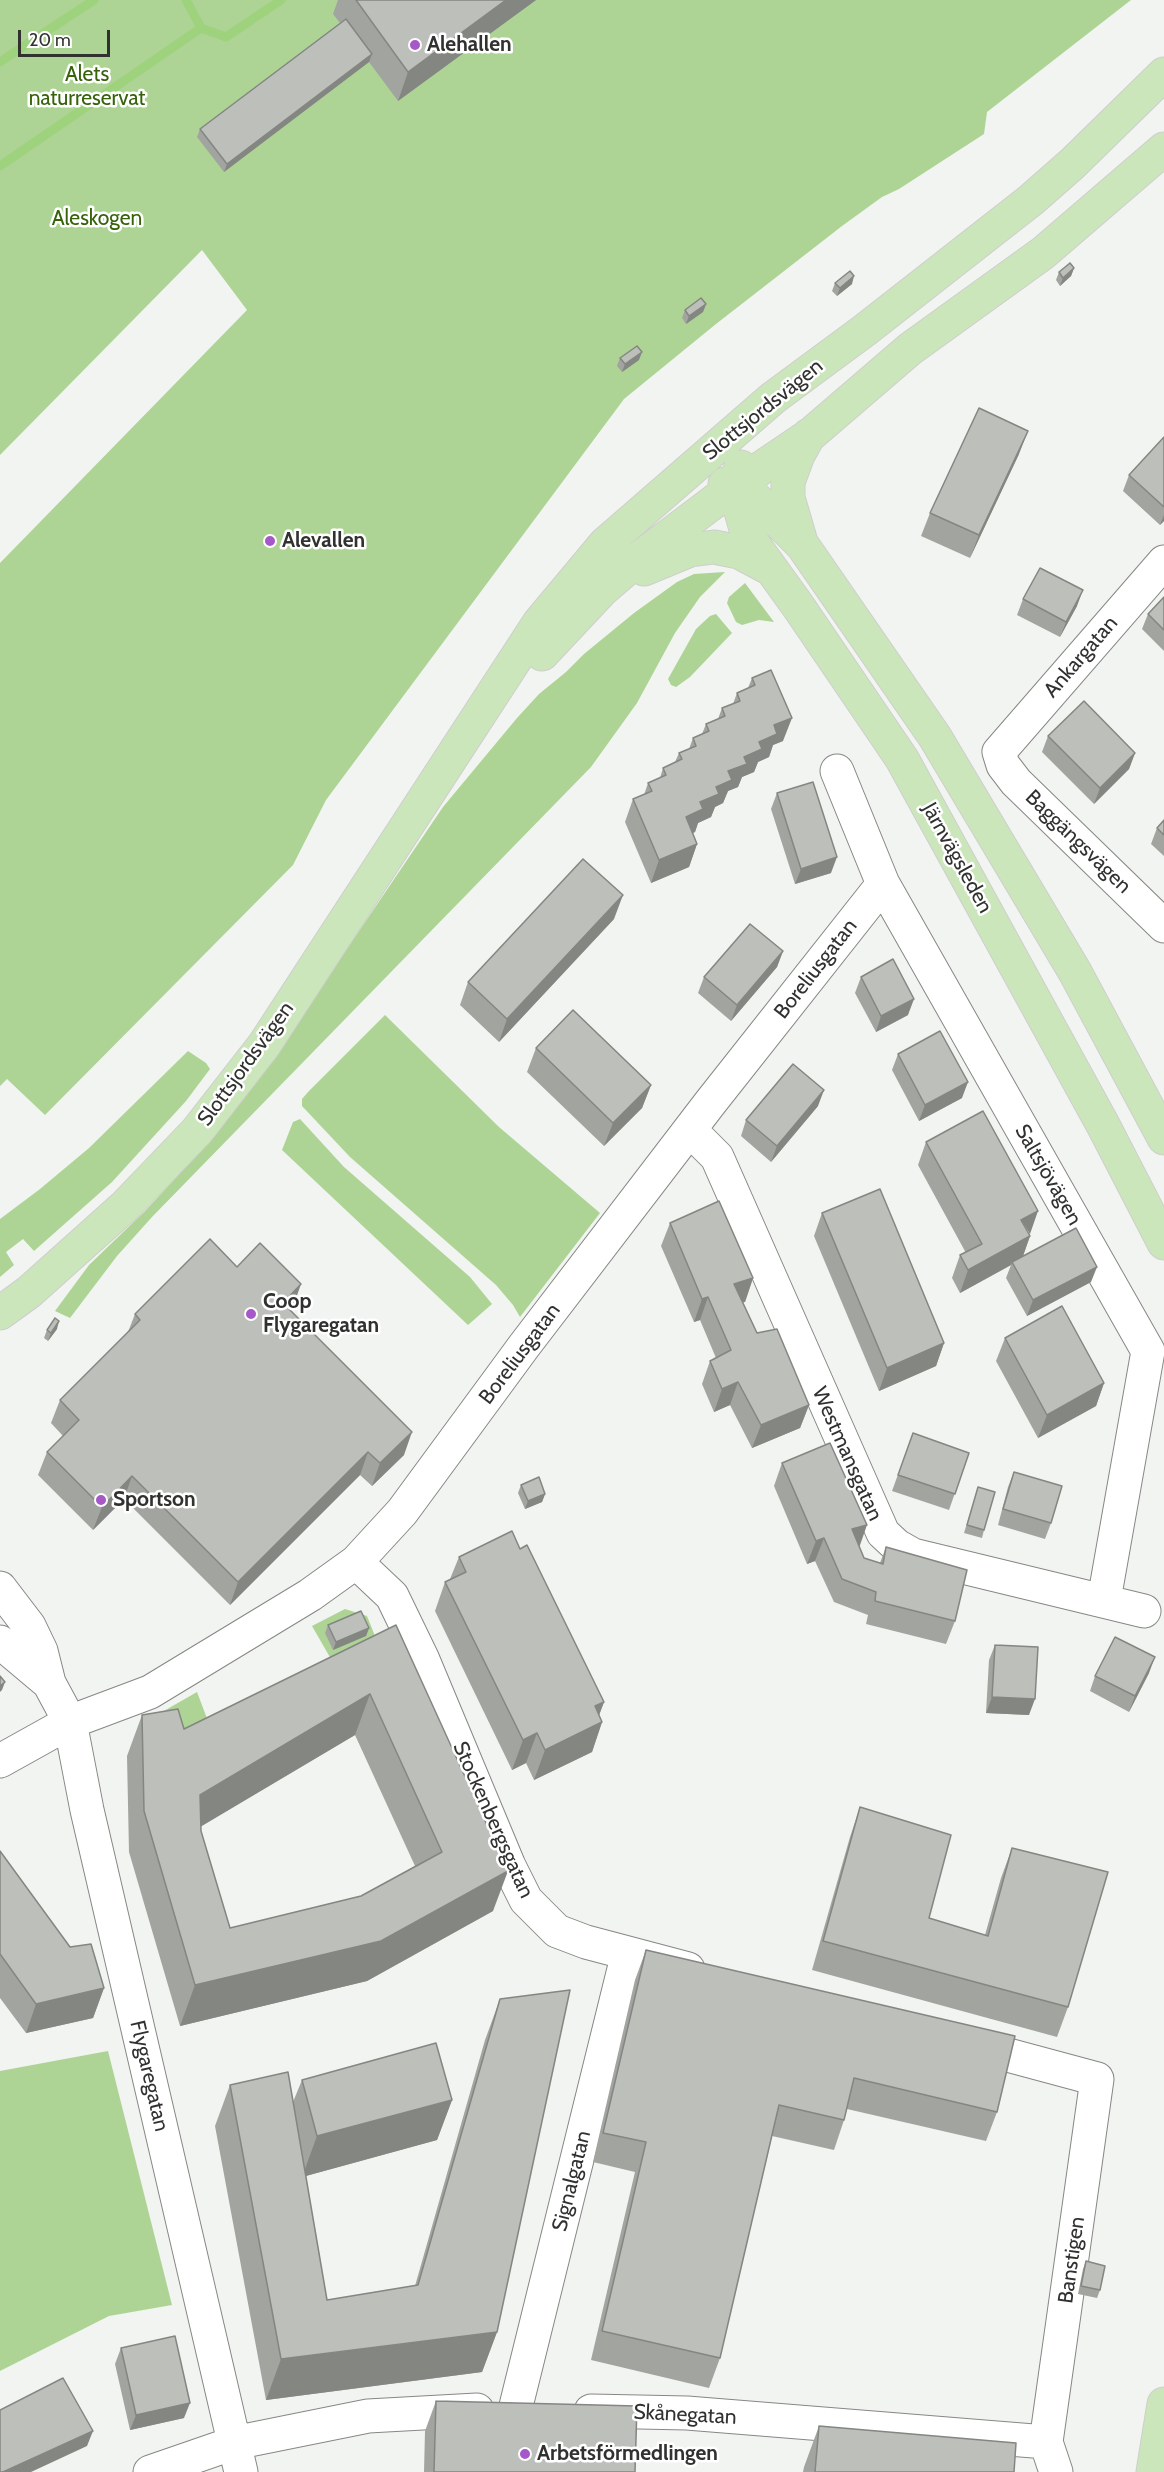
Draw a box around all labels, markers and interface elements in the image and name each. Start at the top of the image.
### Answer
scale bar [21,18,112,56]
text: 20 m [29,29,71,51]
place label: Alehallen [427,32,512,58]
marker: Alehallen [408,38,422,52]
park label: Alets naturreservat [29,62,145,112]
park label: Aleskogen [52,206,142,232]
street label: Slottsjordsvägen [698,354,828,466]
place label: Alevallen [282,528,365,554]
marker: Alevallen [263,534,277,548]
street label: Ankargatan [1039,611,1123,703]
street label: Baggängsvägen [1020,785,1136,899]
street label: Järnvägsleden [916,798,998,918]
street label: Boreliusgatan [769,914,863,1024]
street label: Slottsjordsvägen [193,997,299,1131]
street label: Saltsjövägen [1009,1120,1087,1230]
place label: Coop Flygaregatan [263,1289,379,1339]
street label: Boreliusgatan [474,1299,566,1409]
marker: Coop Flygaregatan [244,1307,258,1321]
street label: Westmansgatan [806,1383,888,1525]
place label: Sportson [113,1487,196,1513]
marker: Sportson [94,1493,108,1507]
street label: Stockenbergsgatan [447,1738,539,1902]
street label: Flygaregatan [124,2018,174,2134]
street label: Signalgatan [547,2128,597,2234]
street label: Banstigen [1053,2215,1091,2305]
street label: Skånegatan [633,2400,737,2430]
place label: Arbetsförmedlingen [537,2441,718,2467]
marker: Arbetsförmedlingen [518,2447,532,2461]

